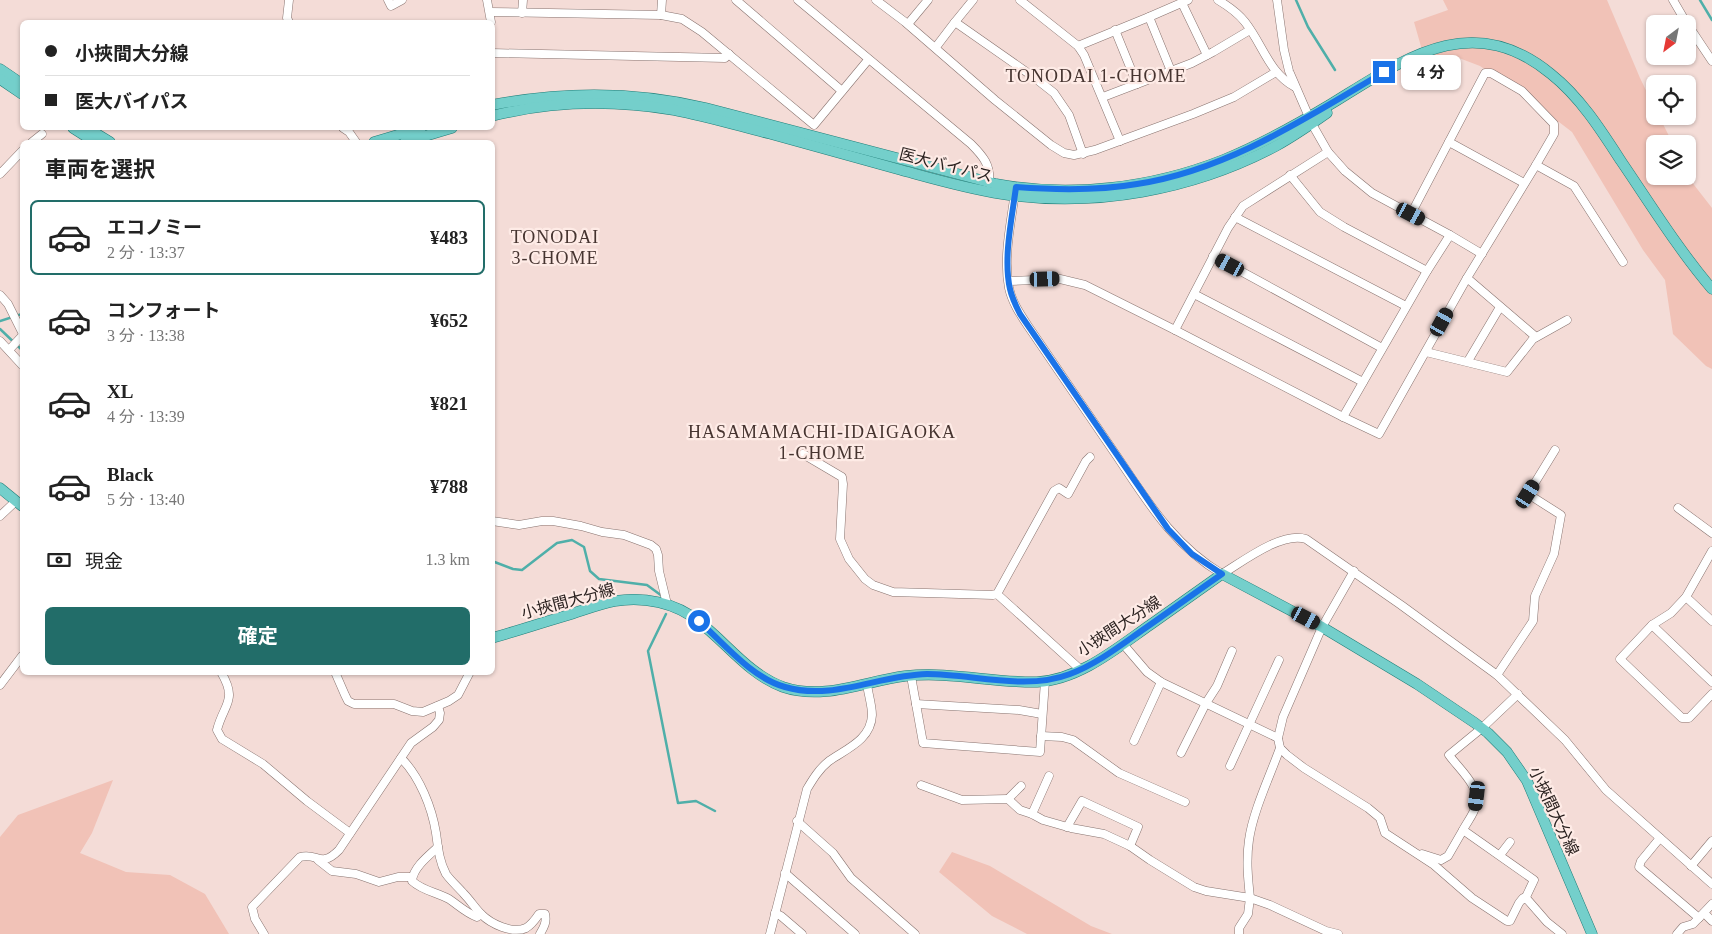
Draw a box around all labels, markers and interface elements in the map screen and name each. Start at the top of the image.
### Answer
north arrow [1646,15,1696,65]
map controls [1646,15,1696,185]
text: 小挾間大分線 [75,43,189,64]
callout: 4 分 [1402,54,1462,90]
route end [1373,61,1395,83]
text: 4 分 [1417,64,1445,81]
district label: TONODAI 1-CHOME [1005,66,1187,86]
button: locate [1646,75,1696,125]
text: 医大バイパス [75,91,189,112]
button: layers [1646,135,1696,185]
street label: 医大バイパス [898,145,994,185]
text: 車両を選択 [45,157,155,182]
car [1394,200,1427,228]
icon: car [47,215,92,260]
text: エコノミー [107,217,202,238]
text: ¥483 [430,227,468,248]
district label: TONODAI 3-CHOME [511,227,599,268]
text: 2 分 · 13:37 [107,244,185,261]
car [1213,251,1246,279]
car [1029,271,1060,287]
icon: car [47,298,92,343]
text: コンフォート [107,300,220,321]
car [1428,305,1455,339]
text: ¥652 [430,310,468,331]
text: 3 分 · 13:38 [107,327,185,344]
icon: car [47,381,92,426]
text: XL [107,381,133,402]
text: ¥821 [430,393,468,414]
text: 4 分 · 13:39 [107,408,185,425]
district label: HASAMAMACHI-IDAIGAOKA 1-CHOME [688,422,956,463]
icon: car [47,464,92,509]
text: Black [107,464,153,485]
text: ¥788 [430,476,468,497]
car [1513,477,1542,511]
text: 5 分 · 13:40 [107,491,185,508]
icon: cash [45,546,73,574]
text: 現金 [85,551,123,572]
text: 1.3 km [426,551,470,568]
street label: 小挾間大分線 [519,580,617,622]
street label: 小挾間大分線 [1074,593,1164,659]
car [1289,604,1322,632]
button: 確定 [45,607,470,665]
route start [688,610,710,632]
street label: 小挾間大分線 [1526,764,1582,858]
car [1467,780,1486,812]

